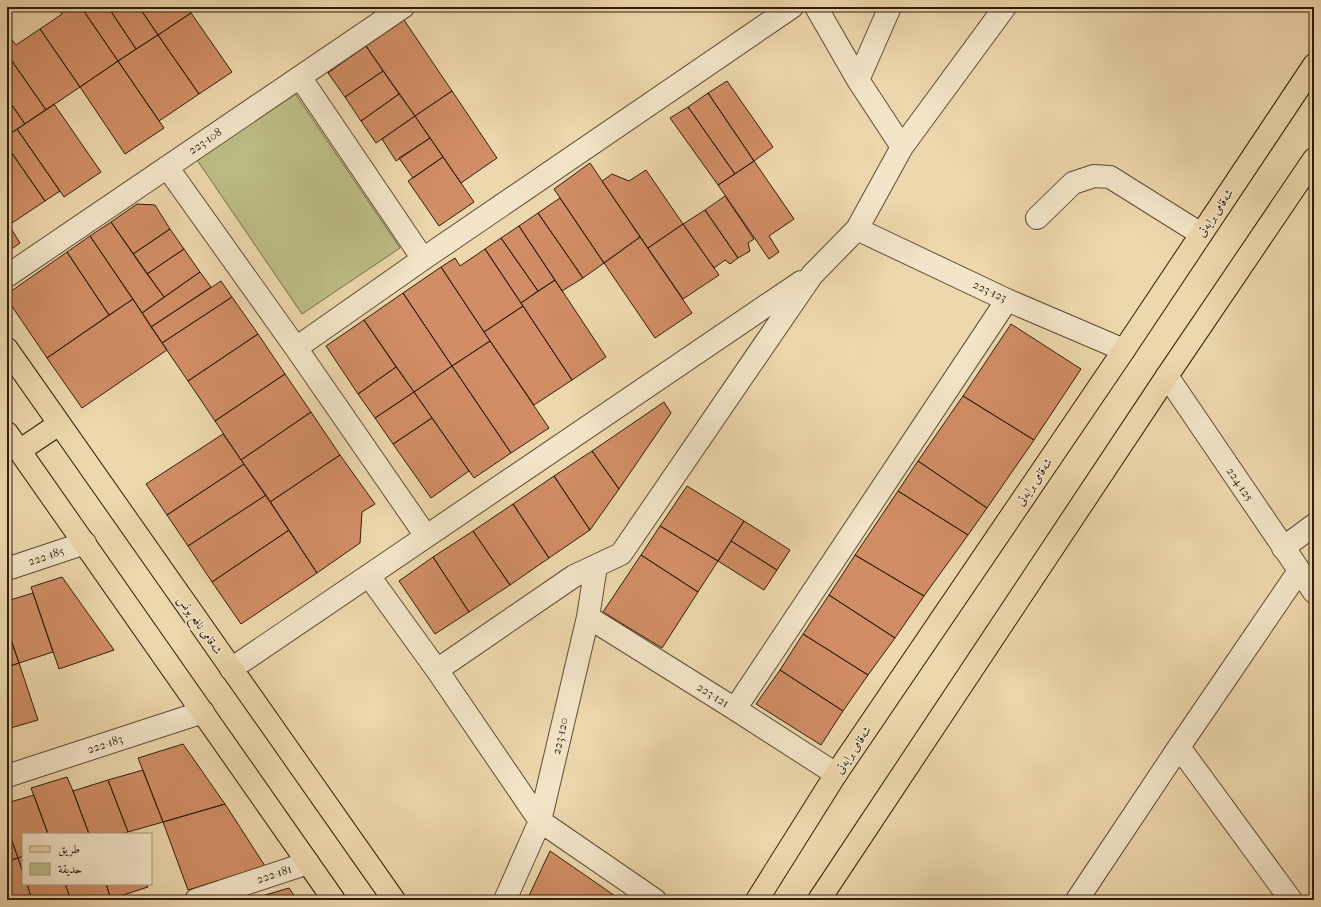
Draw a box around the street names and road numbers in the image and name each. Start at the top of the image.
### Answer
street label: 223-108 [186,125,224,157]
street label: شەقامی برایەتی [1194,186,1237,240]
street label: 223-123 [971,277,1009,305]
street label: شەقامی برایەتی [1013,455,1056,509]
street label: 224-125 [1224,464,1256,504]
street label: 222-185 [26,544,66,568]
street label: شەقامی نافع یونس [171,593,225,659]
street label: 223-121 [694,680,732,710]
street label: 223-120 [549,716,571,756]
street label: شەقامی برایەتی [832,723,875,777]
street label: 222-183 [85,732,125,756]
street label: 222-181 [255,862,293,886]

